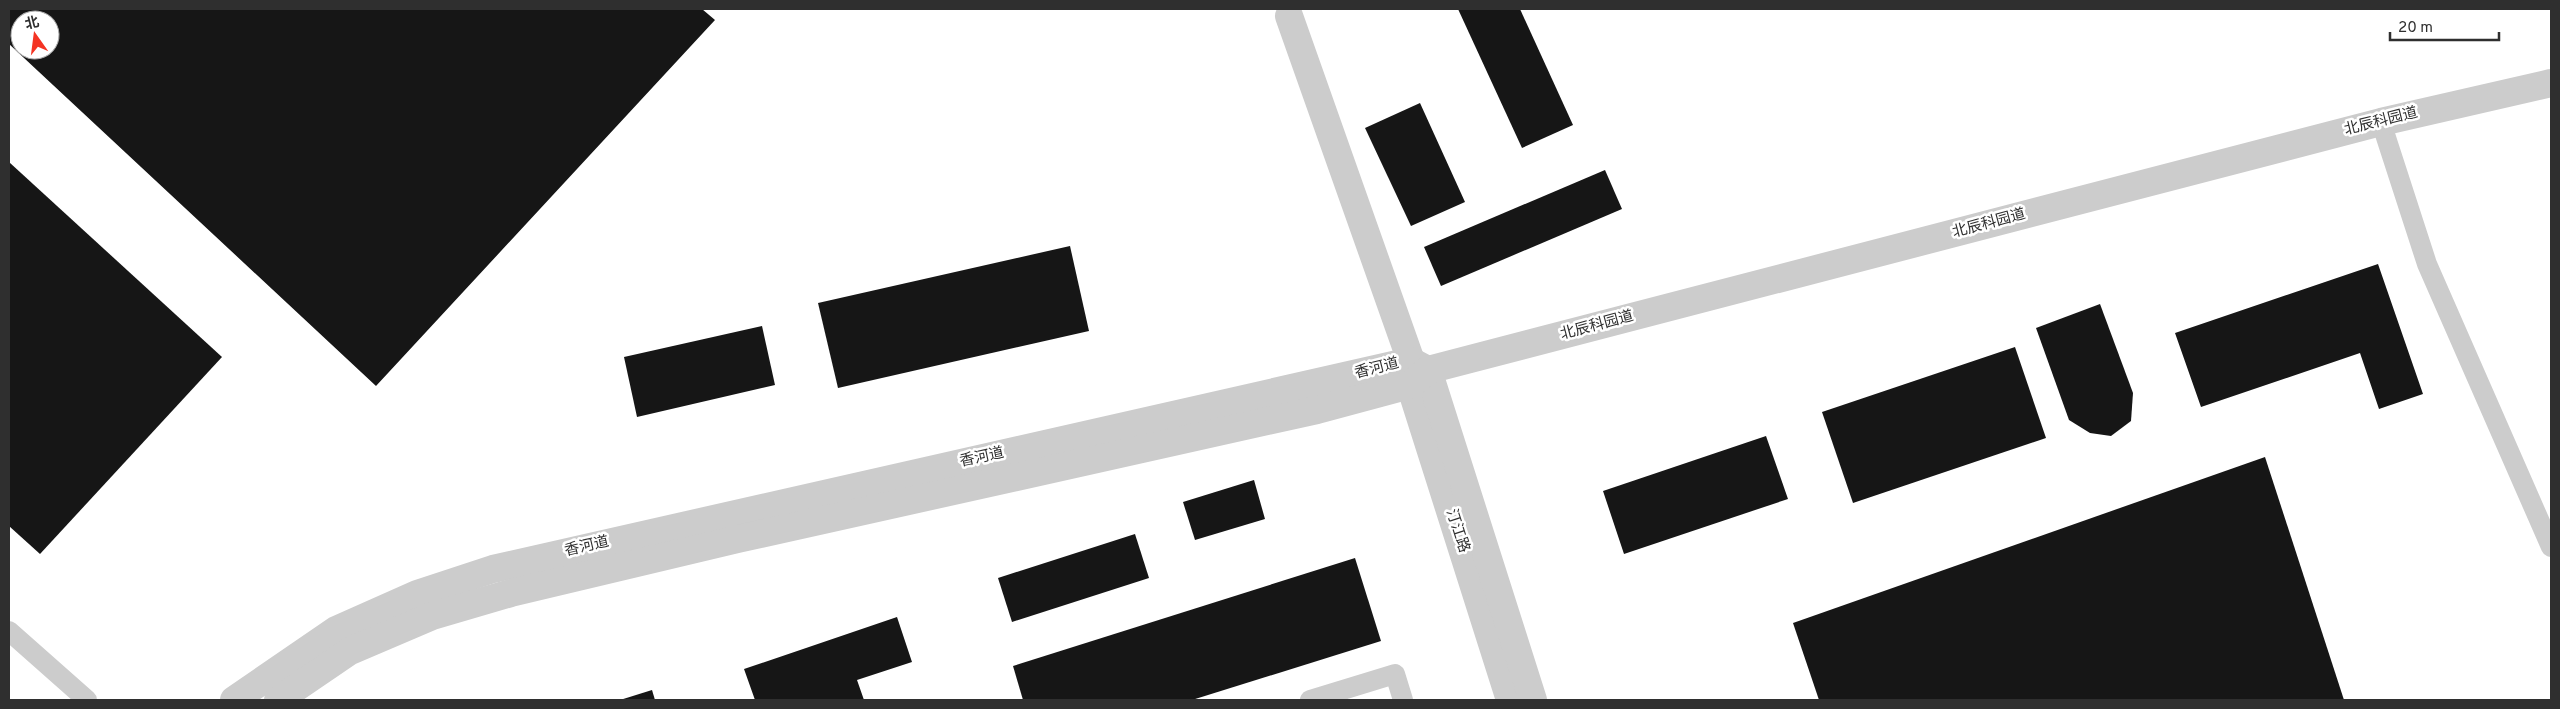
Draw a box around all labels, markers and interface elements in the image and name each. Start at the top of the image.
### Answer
north arrow [10,10,60,60]
scale bar [2390,10,2499,42]
text: 北 [23,14,41,34]
text: 20 m [2398,19,2433,38]
street label: 北辰科园道 [2342,103,2420,140]
street label: 北辰科园道 [1950,204,2028,243]
street label: 北辰科园道 [1558,306,1636,345]
street label: 香河道 [1353,354,1401,384]
street label: 香河道 [958,444,1006,472]
street label: 汀江路 [1441,507,1473,555]
street label: 香河道 [563,533,611,561]

